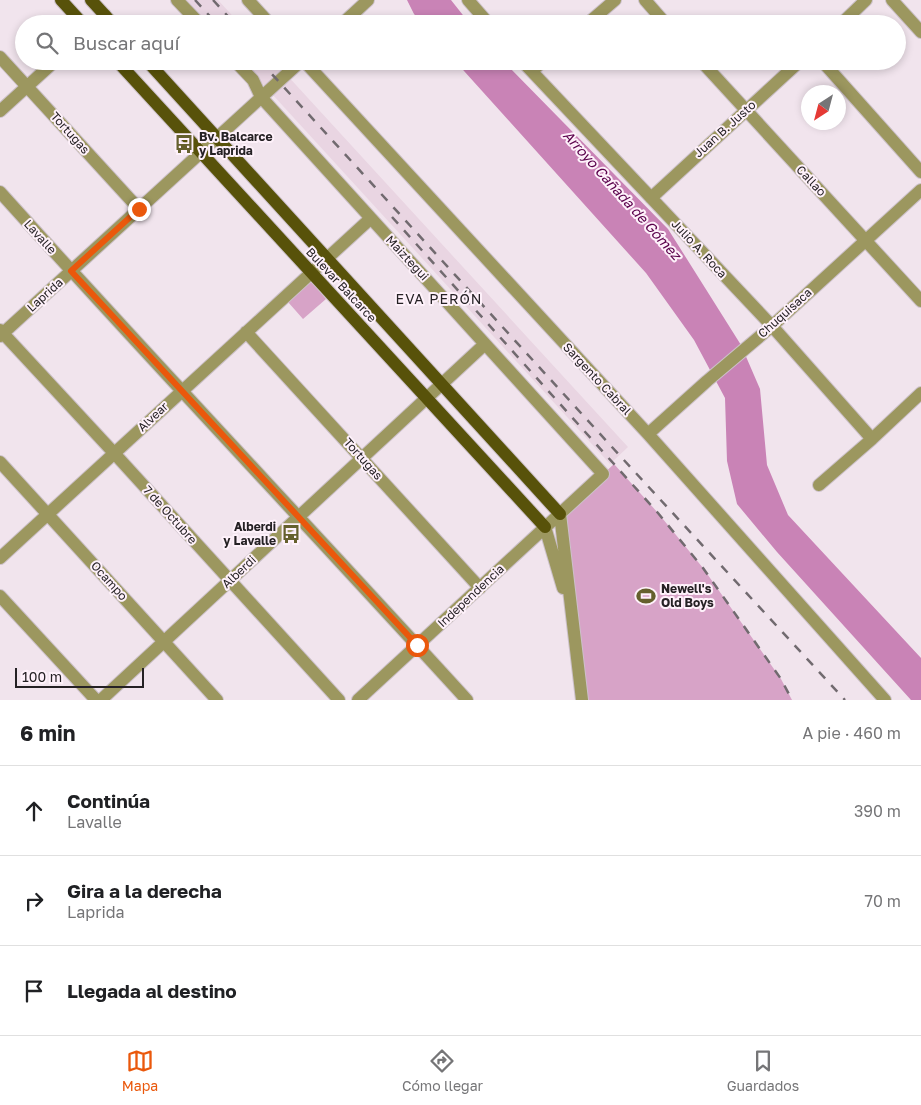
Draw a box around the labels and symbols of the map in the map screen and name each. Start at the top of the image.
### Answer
north arrow [801,85,846,130]
street label: Juan B. Justo [691,97,759,160]
street label: Tortugas [48,109,93,157]
water label: Arroyo Cañada de Gómez [560,127,686,264]
place label: Bv. Balcarce y Laprida [199,129,273,158]
bus stop icon: Bv. Balcarce y Laprida [173,133,195,155]
street label: Callao [793,162,829,199]
route end [128,198,151,221]
street label: Lavalle [21,216,60,257]
street label: Julio A. Roca [668,216,730,281]
street label: Maiztegui [383,232,432,283]
street label: Bulevar Balcarce [303,244,380,325]
street label: Laprida [24,275,66,315]
street label: Chuquisaca [755,285,815,341]
district label: EVA PERÓN [396,290,482,307]
street label: Sargento Cabral [560,339,635,418]
street label: Alvear [134,399,171,435]
street label: Tortugas [341,435,386,483]
street label: 7 de Octubre [140,482,200,547]
place label: Alberdi y Lavalle [223,519,276,548]
bus stop icon: Alberdi y Lavalle [280,523,302,545]
street label: Alberdi [218,552,259,591]
street label: Ocampo [88,558,131,603]
street label: Independencia [434,561,507,630]
place label: Newell's Old Boys [661,581,714,610]
sports icon: Newell's Old Boys [635,585,657,607]
route start [406,634,429,657]
scale bar [15,665,144,688]

